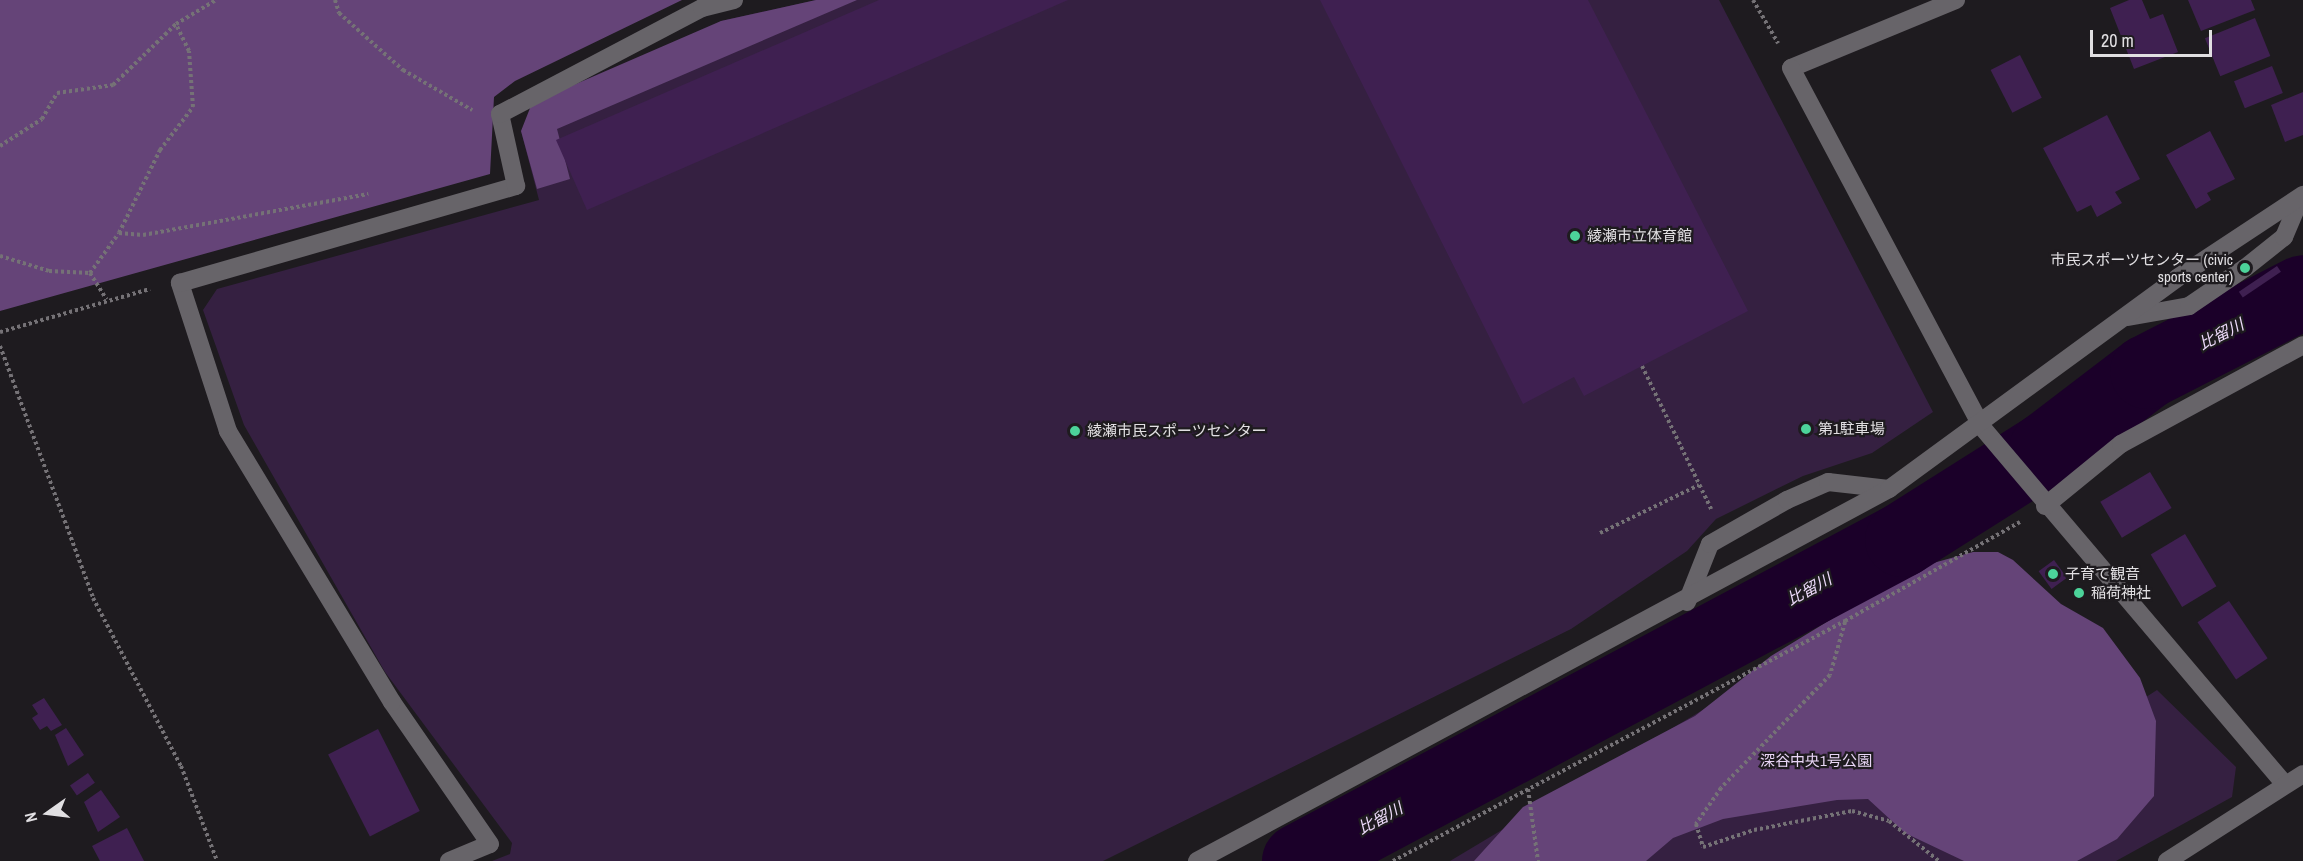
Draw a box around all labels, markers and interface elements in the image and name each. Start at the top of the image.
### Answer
scale bar [2093,18,2214,56]
text: 20 m [2101,28,2134,53]
place label: 綾瀬市立体育館 [1587,227,1692,245]
marker: 綾瀬市立体育館 [1568,229,1582,243]
place label: 市民スポーツセンター (civic sports center) [2050,250,2233,285]
marker: 市民スポーツセンター (civic sports center) [2238,261,2252,275]
water label: 比留川 [2195,315,2247,353]
place label: 第1駐車場 [1818,420,1885,438]
place label: 綾瀬市民スポーツセンター [1087,422,1267,440]
marker: 第1駐車場 [1799,422,1813,436]
marker: 綾瀬市民スポーツセンター [1068,424,1082,438]
place label: 子育て観音 [2065,565,2140,583]
marker: 子育て観音 [2046,567,2060,581]
water label: 比留川 [1783,569,1835,609]
place label: 稲荷神社 [2091,584,2151,602]
marker: 稲荷神社 [2072,586,2086,600]
park label: 深谷中央1号公園 [1760,752,1872,770]
north arrow [18,783,78,843]
water label: 比留川 [1354,798,1406,838]
text: N [19,810,42,825]

